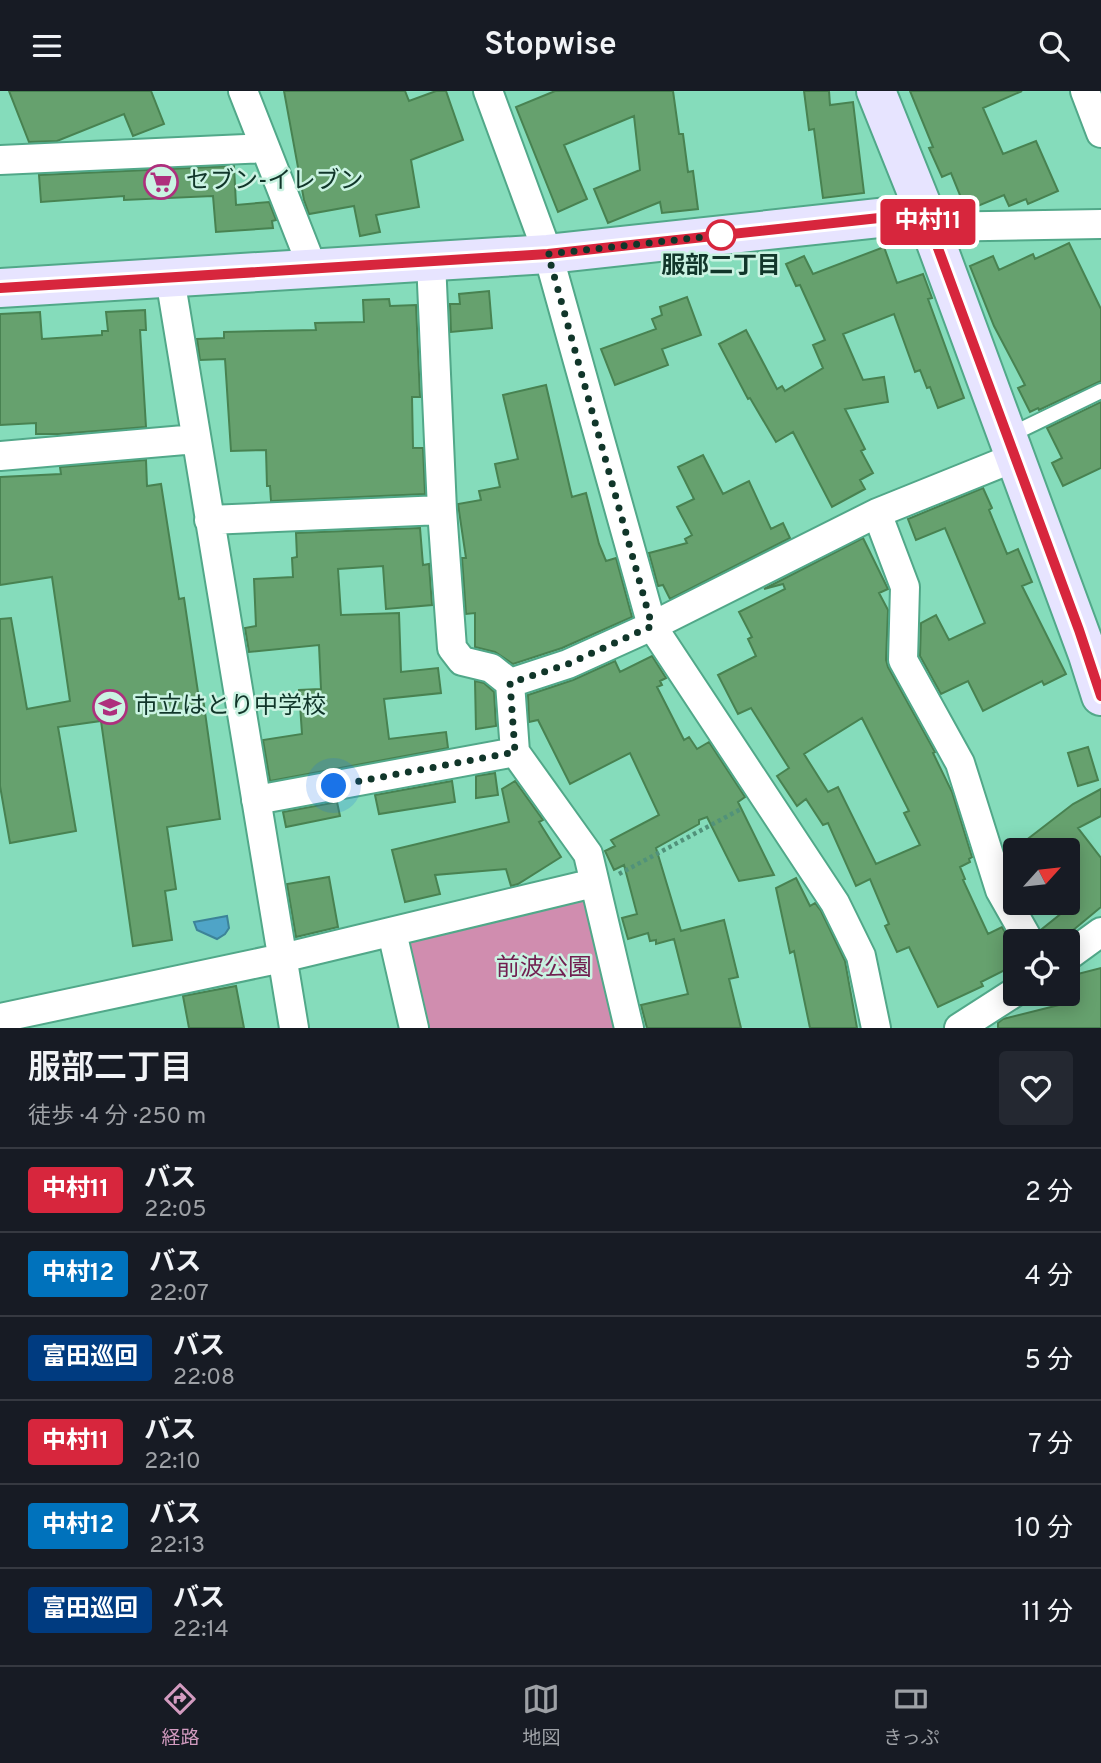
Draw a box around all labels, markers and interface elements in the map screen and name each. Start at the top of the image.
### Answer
text: Stopwise [484,26,617,66]
icon: menu [28,27,66,65]
icon: search [1035,27,1073,65]
supermarket icon: セブン-イレブン [142,163,180,201]
place label: セブン-イレブン [186,167,364,197]
line badge: 中村11 [879,199,977,245]
text: 中村11 [894,207,962,237]
marker: 服部二丁目 [706,220,736,250]
place label: 服部二丁目 [661,252,781,282]
school or university icon: 市立はとり中学校 [91,688,129,726]
place label: 市立はとり中学校 [134,692,326,722]
your location [316,768,351,803]
north arrow [1003,838,1080,915]
map controls [1003,838,1080,1006]
button: locate [1003,929,1080,1006]
park label: 前波公園 [496,954,592,984]
text: 服部二丁目 [28,1049,193,1091]
button: heart [999,1051,1073,1125]
text: 徒歩 · 4 分 · 250 m [28,1103,206,1132]
text: バス [144,1163,196,1196]
text: 中村11 [42,1175,109,1205]
text: 2 分 [1025,1177,1073,1210]
text: 22:05 [144,1196,207,1225]
text: バス [149,1247,201,1280]
text: 中村12 [42,1259,114,1289]
text: 4 分 [1025,1261,1073,1294]
text: 22:07 [149,1280,209,1309]
text: バス [173,1331,225,1364]
text: 富田巡回 [42,1343,138,1373]
text: 5 分 [1025,1345,1073,1378]
text: 22:08 [173,1364,235,1393]
text: バス [144,1415,196,1448]
text: 中村11 [42,1427,109,1457]
text: 7 分 [1028,1429,1073,1462]
text: 22:10 [144,1448,201,1477]
text: バス [149,1499,201,1532]
text: 中村12 [42,1511,114,1541]
text: 10 分 [1014,1513,1073,1546]
text: 22:13 [149,1532,205,1561]
text: バス [173,1583,225,1616]
text: 富田巡回 [42,1595,138,1625]
text: 11 分 [1021,1597,1073,1630]
text: 22:14 [173,1616,229,1645]
tab: 経路 [161,1680,199,1751]
tab: 地図 [522,1680,560,1751]
tab: きっぷ [883,1680,940,1751]

